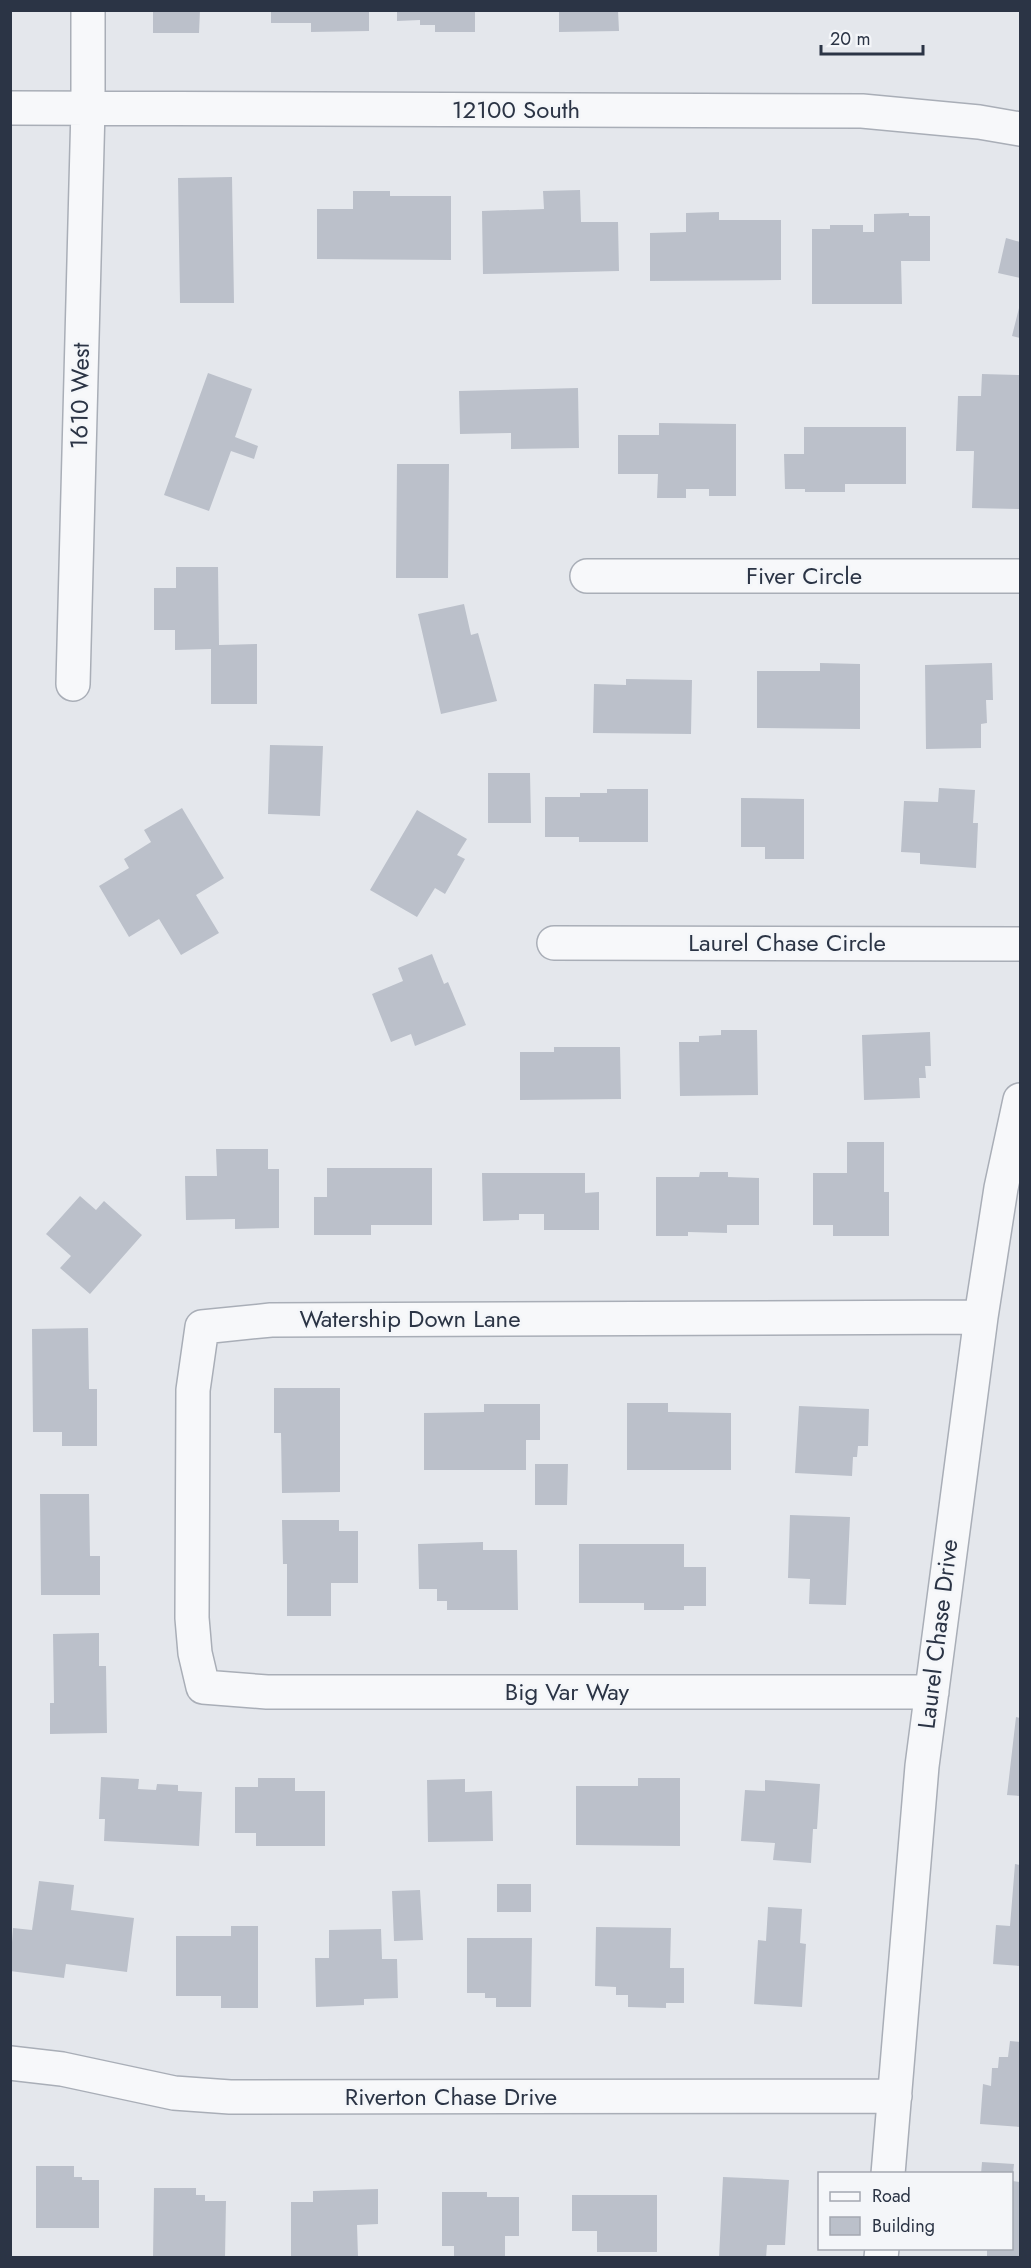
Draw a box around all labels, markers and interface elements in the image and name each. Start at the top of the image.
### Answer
scale bar [821,18,923,56]
text: 20 m [830,26,870,52]
street label: 12100 South [452,92,580,127]
street label: 1610 West [61,342,98,450]
street label: Fiver Circle [746,558,862,593]
street label: Laurel Chase Circle [688,925,886,960]
street label: Watership Down Lane [299,1301,521,1336]
street label: Laurel Chase Drive [908,1537,967,1731]
street label: Big Var Way [505,1674,630,1709]
street label: Riverton Chase Drive [345,2079,557,2114]
legend [818,2172,1013,2250]
text: Road [872,2183,911,2209]
text: Building [872,2213,935,2239]

